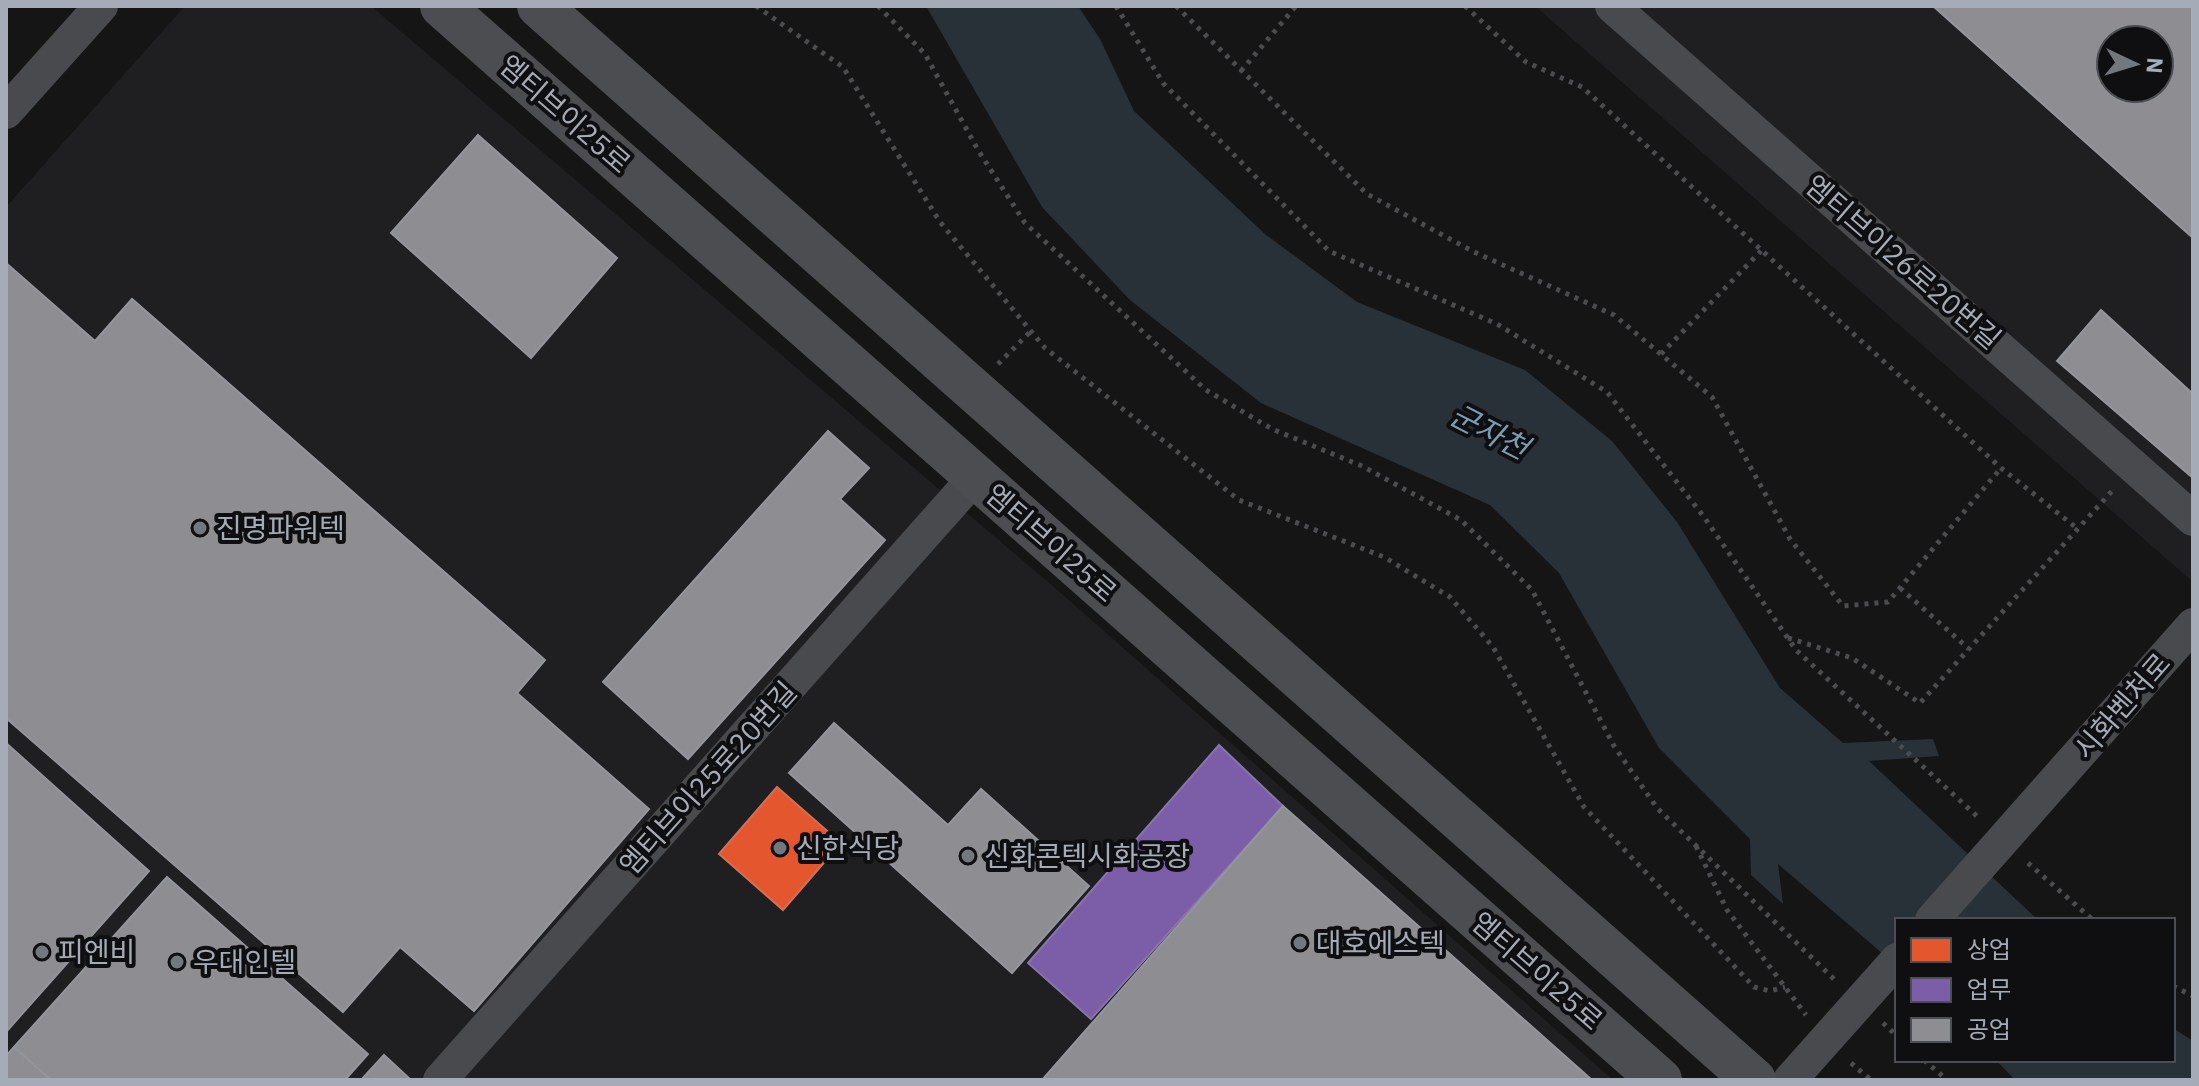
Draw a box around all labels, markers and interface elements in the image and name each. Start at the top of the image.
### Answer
north arrow [2095,24,2175,104]
street label: 엠티브이25로 [492,46,639,181]
text: N [2140,56,2170,74]
street label: 엠티브이26로20번길 [1798,166,2009,357]
water label: 군자천 [1444,394,1538,468]
street label: 엠티브이25로 [978,475,1125,610]
place label: 진명파워텍 [216,509,345,546]
marker: 진명파워텍 [191,519,209,537]
street label: 시화벤처로 [2065,645,2178,766]
street label: 엠티브이25로20번길 [611,673,804,882]
place label: 신한식당 [796,829,899,866]
place label: 신화콘텍시화공장 [984,837,1190,874]
marker: 신한식당 [771,839,789,857]
marker: 신화콘텍시화공장 [959,847,977,865]
street label: 엠티브이25로 [1464,903,1611,1038]
legend [1895,918,2175,1062]
place label: 대호에스텍 [1316,924,1445,961]
place label: 피엔비 [58,933,135,970]
text: 상업 [1967,933,2011,965]
marker: 대호에스텍 [1291,934,1309,952]
marker: 피엔비 [33,943,51,961]
place label: 우대인텔 [193,943,296,980]
marker: 우대인텔 [168,953,186,971]
text: 업무 [1967,973,2011,1005]
text: 공업 [1967,1013,2011,1045]

